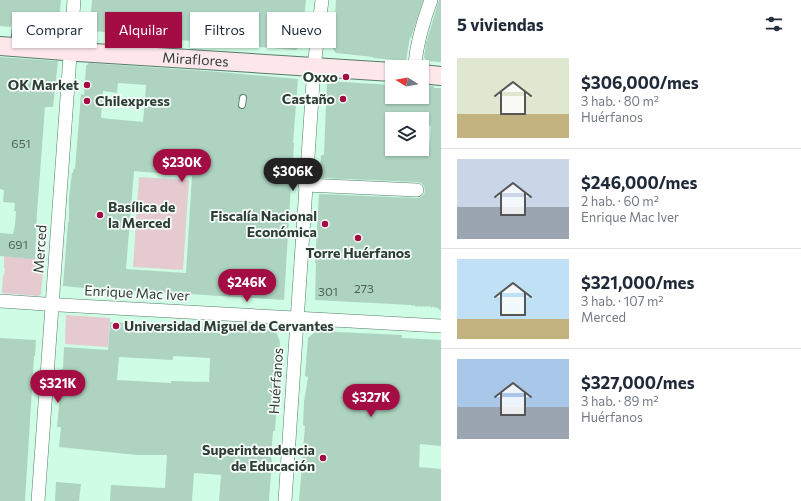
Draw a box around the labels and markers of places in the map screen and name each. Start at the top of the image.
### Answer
place label: Oxxo [303,68,338,85]
marker: Oxxo [341,72,351,82]
place label: OK Market [8,76,79,93]
marker: OK Market [82,80,92,90]
place label: Castaño [282,90,335,107]
place label: Chilexpress [95,92,170,109]
marker: Castaño [338,94,348,104]
marker: Chilexpress [82,96,92,106]
pin: $230K [154,149,210,183]
pin: $306K [265,158,321,192]
place label: Basílica de la Merced [108,198,175,231]
place label: Fiscalía Nacional Económica [210,207,317,240]
marker: Basílica de la Merced [95,210,105,220]
marker: Fiscalía Nacional Económica [320,219,330,229]
marker: Torre Huérfanos [353,233,363,243]
place label: Torre Huérfanos [305,244,411,261]
pin: $246K [219,269,275,303]
place label: Universidad Miguel de Cervantes [124,317,334,334]
marker: Universidad Miguel de Cervantes [111,321,121,331]
pin: $321K [30,370,86,404]
pin: $327K [343,384,399,418]
place label: Superintendencia de Educación [202,441,315,474]
marker: Superintendencia de Educación [318,453,328,463]

